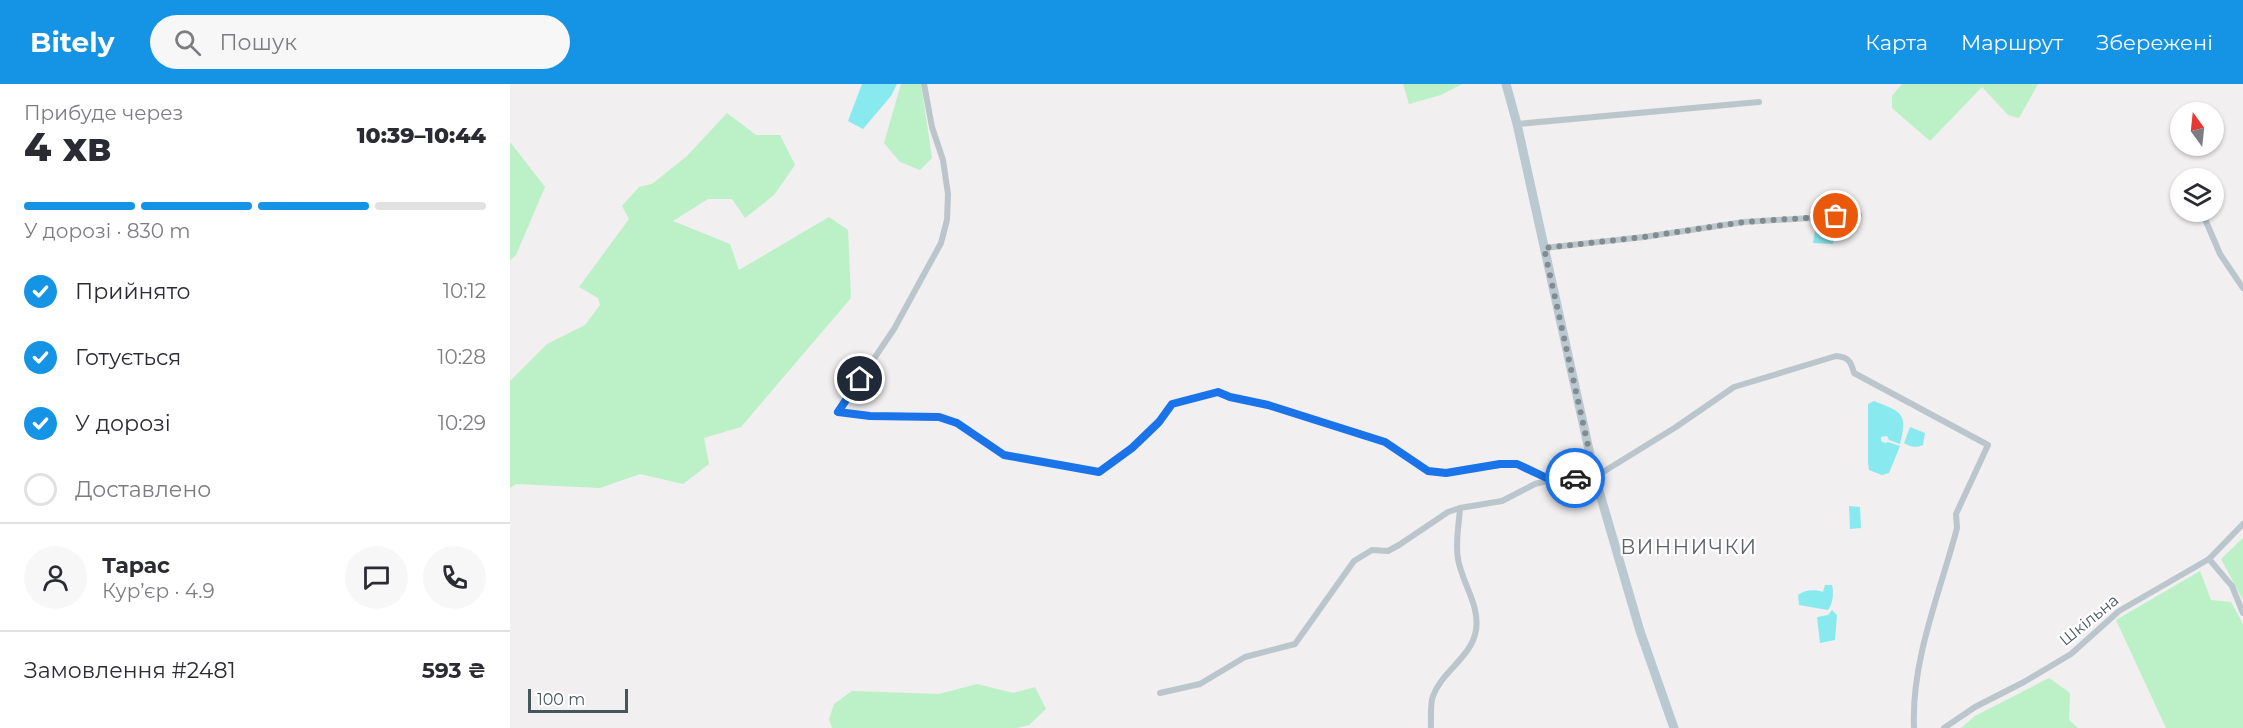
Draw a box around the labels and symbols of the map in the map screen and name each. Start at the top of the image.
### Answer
north arrow [2170,102,2224,156]
pin [1810,190,1861,241]
pin [834,353,885,404]
courier [1545,448,1605,508]
district label: ВИННИЧКИ [1620,535,1758,559]
street label: Шкільна [2056,590,2122,650]
scale bar [528,686,628,714]

